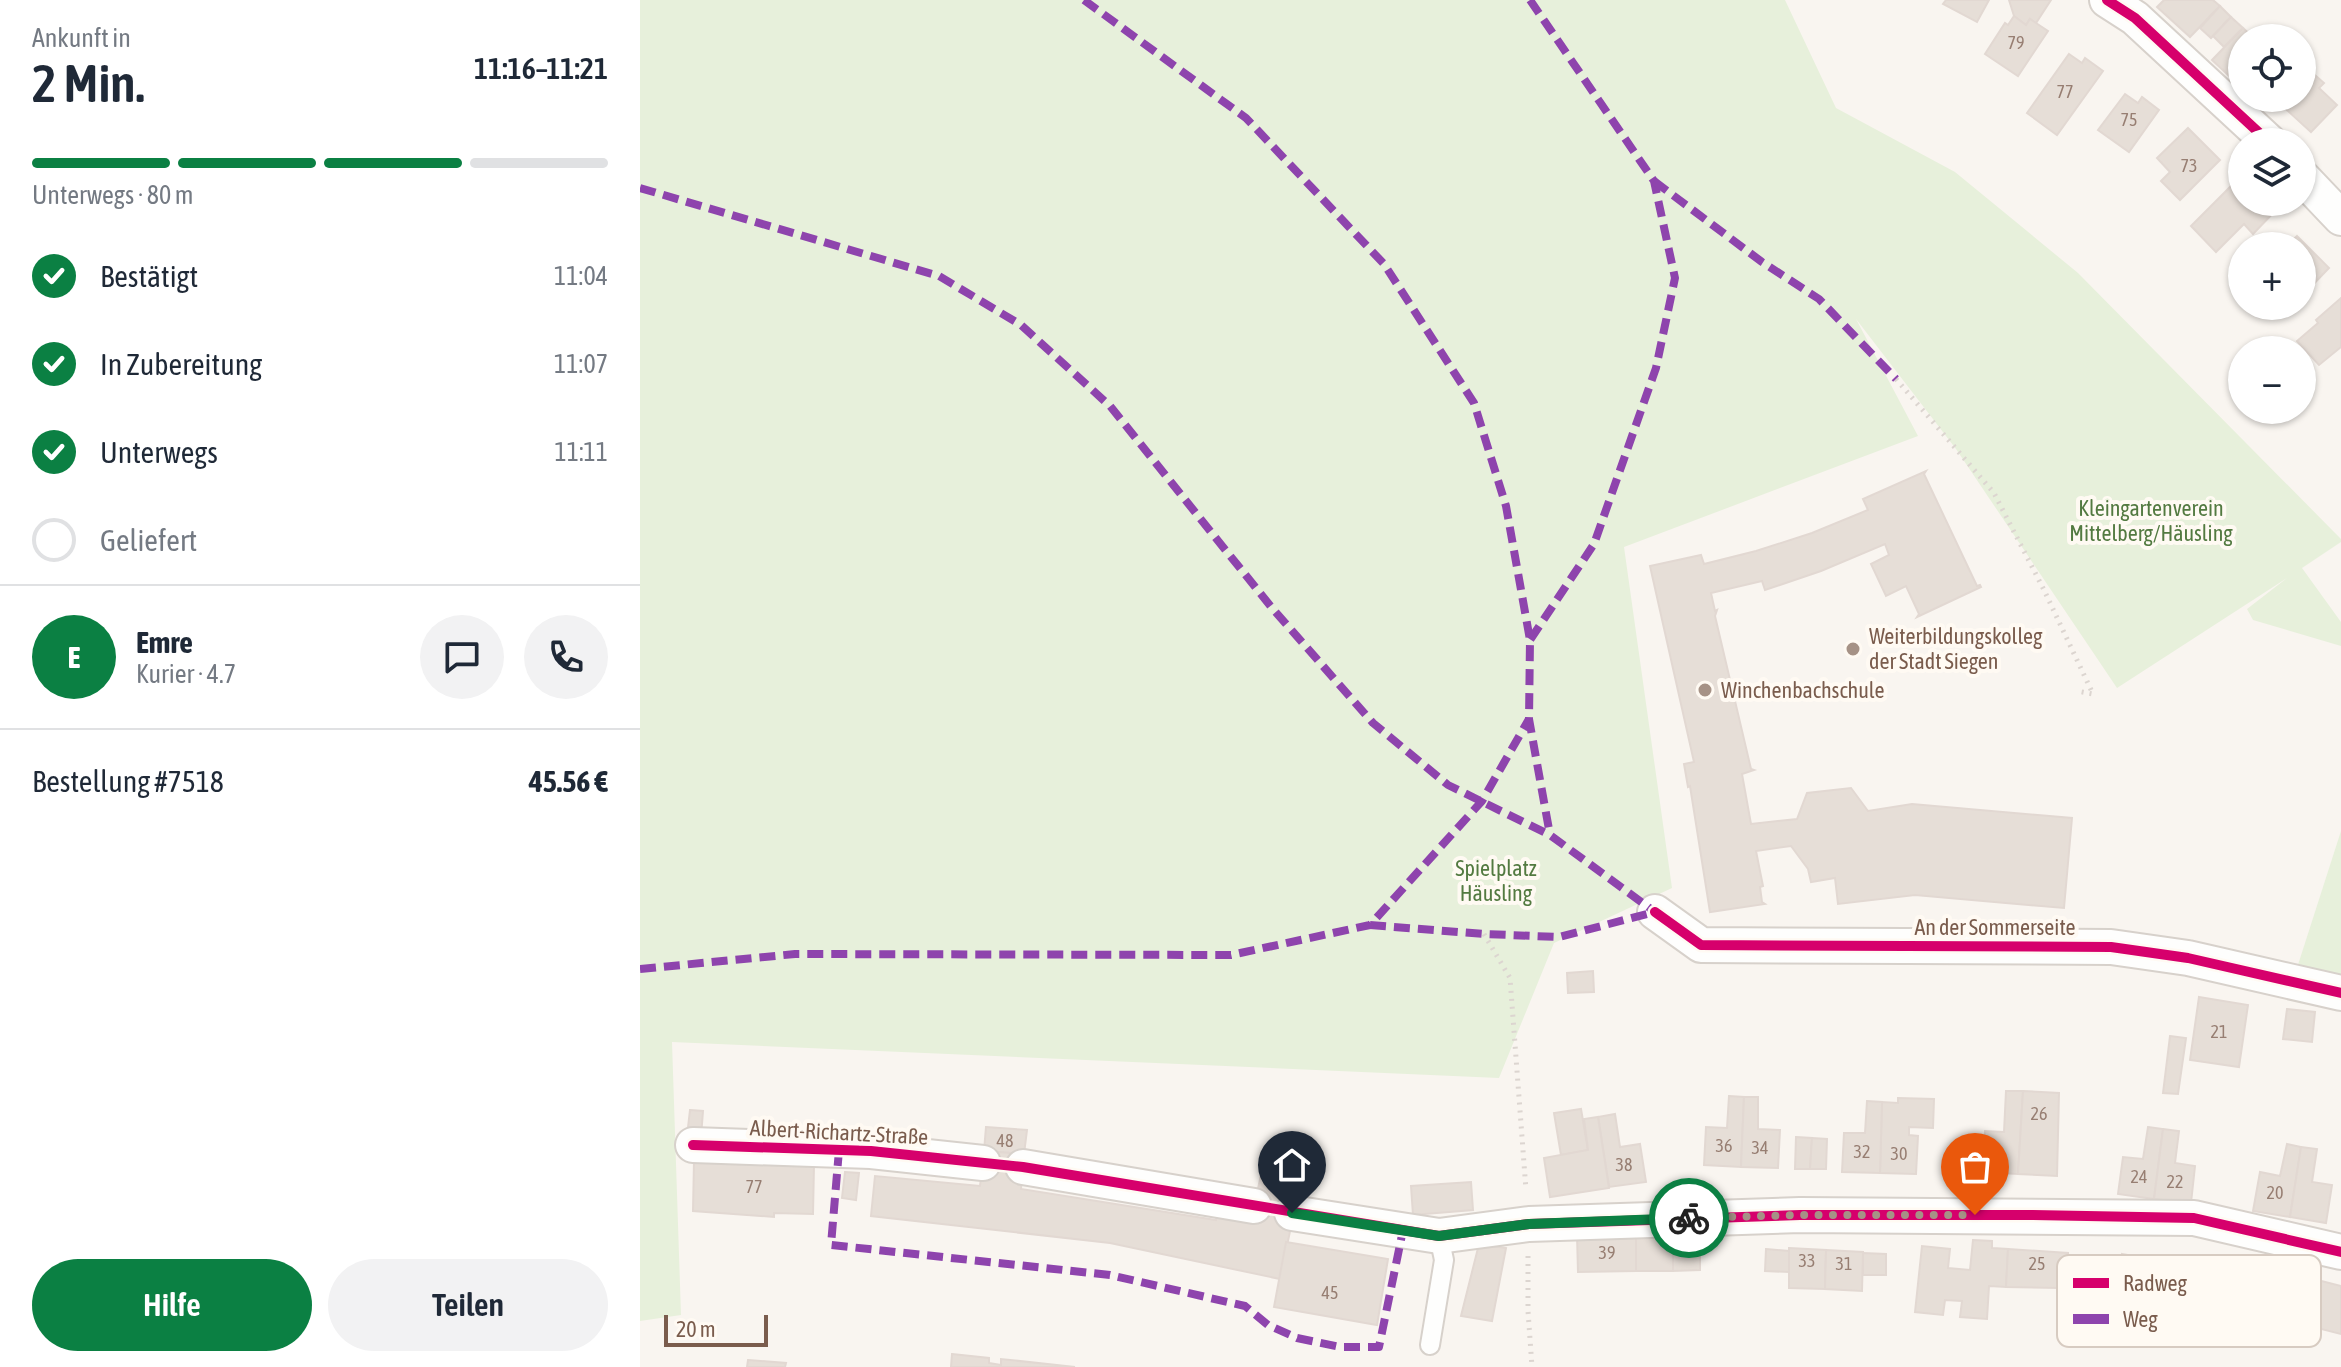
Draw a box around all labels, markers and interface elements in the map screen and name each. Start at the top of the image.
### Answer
text: Ankunft in [32,23,131,53]
map controls [2228,24,2316,424]
button: locate [2228,24,2316,112]
house number: 79 [2008,32,2024,53]
text: 11:16–11:21 [474,51,608,85]
text: 2 Min. [32,53,145,113]
house number: 77 [2057,81,2073,102]
house number: 75 [2121,109,2137,130]
button: layers [2228,128,2316,216]
house number: 73 [2181,155,2197,176]
text: Unterwegs · 80 m [32,180,194,210]
button: + [2228,232,2316,320]
icon: check [32,254,76,298]
text: Bestätigt [100,259,198,293]
text: 11:04 [554,261,608,291]
button: − [2228,336,2316,424]
icon: check [32,342,76,386]
text: In Zubereitung [100,347,262,381]
text: 11:07 [554,349,608,379]
icon: check [32,430,76,474]
text: Unterwegs [100,435,218,469]
text: 11:11 [554,437,608,467]
park label: Kleingartenverein Mittelberg/Häusling [2069,495,2233,546]
text: Geliefert [100,523,197,557]
button: chat [420,615,504,699]
button: phone [524,615,608,699]
place label: Weiterbildungskolleg der Stadt Siegen [1869,623,2043,674]
text: Emre [136,625,193,659]
text: E [68,640,80,674]
marker: Weiterbildungskolleg der Stadt Siegen [1844,640,1862,658]
text: Kurier · 4.7 [136,659,236,689]
place label: Winchenbachschule [1721,677,1884,703]
marker: Winchenbachschule [1696,681,1714,699]
text: Bestellung #7518 [32,764,224,798]
text: 45.56 € [529,764,608,798]
park label: Spielplatz Häusling [1455,855,1537,906]
street label: An der Sommerseite [1914,914,2076,940]
house number: 21 [2211,1021,2227,1042]
house number: 26 [2031,1103,2047,1124]
street label: Albert-Richartz-Straße [749,1114,929,1150]
house number: 48 [997,1130,1013,1151]
pin [1258,1131,1326,1213]
pin [1941,1133,2009,1215]
house number: 36 [1716,1135,1732,1156]
house number: 34 [1752,1137,1768,1158]
house number: 32 [1854,1141,1870,1162]
icon: home [1270,1143,1314,1187]
house number: 30 [1891,1143,1907,1164]
icon: bag [1953,1145,1997,1189]
house number: 38 [1616,1154,1632,1175]
house number: 24 [2131,1166,2147,1187]
house number: 22 [2167,1171,2183,1192]
house number: 77 [746,1176,762,1197]
courier [1649,1178,1729,1258]
house number: 20 [2267,1182,2283,1203]
icon: bike [1667,1196,1711,1240]
house number: 39 [1599,1242,1615,1263]
house number: 33 [1799,1250,1815,1271]
house number: 31 [1836,1253,1852,1274]
house number: 25 [2029,1253,2045,1274]
legend [2057,1255,2321,1347]
button: Hilfe [32,1259,312,1351]
button: Teilen [328,1259,608,1351]
text: Radweg [2123,1270,2188,1296]
house number: 45 [1322,1282,1338,1303]
text: Weg [2123,1306,2158,1332]
scale bar [664,1311,768,1347]
text: 20 m [676,1316,716,1342]

